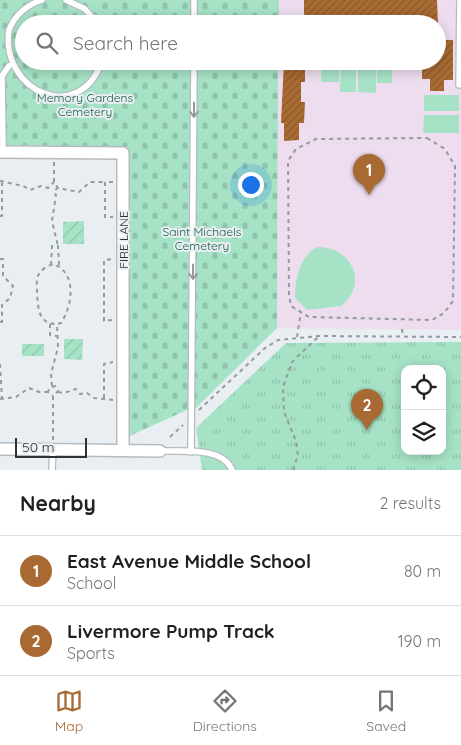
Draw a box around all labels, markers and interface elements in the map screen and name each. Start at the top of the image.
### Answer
search box [15,15,446,70]
icon: search [33,29,61,57]
text: Search here [73,31,178,55]
park label: Memory Gardens Cemetery [37,90,134,119]
one-way arrow [189,102,199,118]
pin: 1 [353,154,385,195]
your location [238,172,264,198]
street label: FIRE LANE [116,211,131,269]
park label: Saint Michaels Cemetery [163,224,242,253]
one-way arrow [189,264,198,280]
map controls [401,365,446,455]
button: locate [401,365,446,410]
pin: 2 [351,389,383,430]
button: layers [401,410,446,455]
scale bar [15,435,88,458]
text: 50 m [22,438,55,456]
text: Nearby [20,490,96,516]
text: 2 results [379,493,441,513]
text: East Avenue Middle School [67,549,311,573]
text: 1 [33,561,39,581]
text: 80 m [404,561,441,581]
text: School [67,573,116,593]
text: Livermore Pump Track [67,619,275,643]
text: 2 [31,631,41,651]
text: 190 m [398,631,441,651]
text: Sports [67,643,115,663]
tab: Map [55,687,83,735]
tab: Directions [193,687,257,735]
tab: Saved [366,687,406,735]

